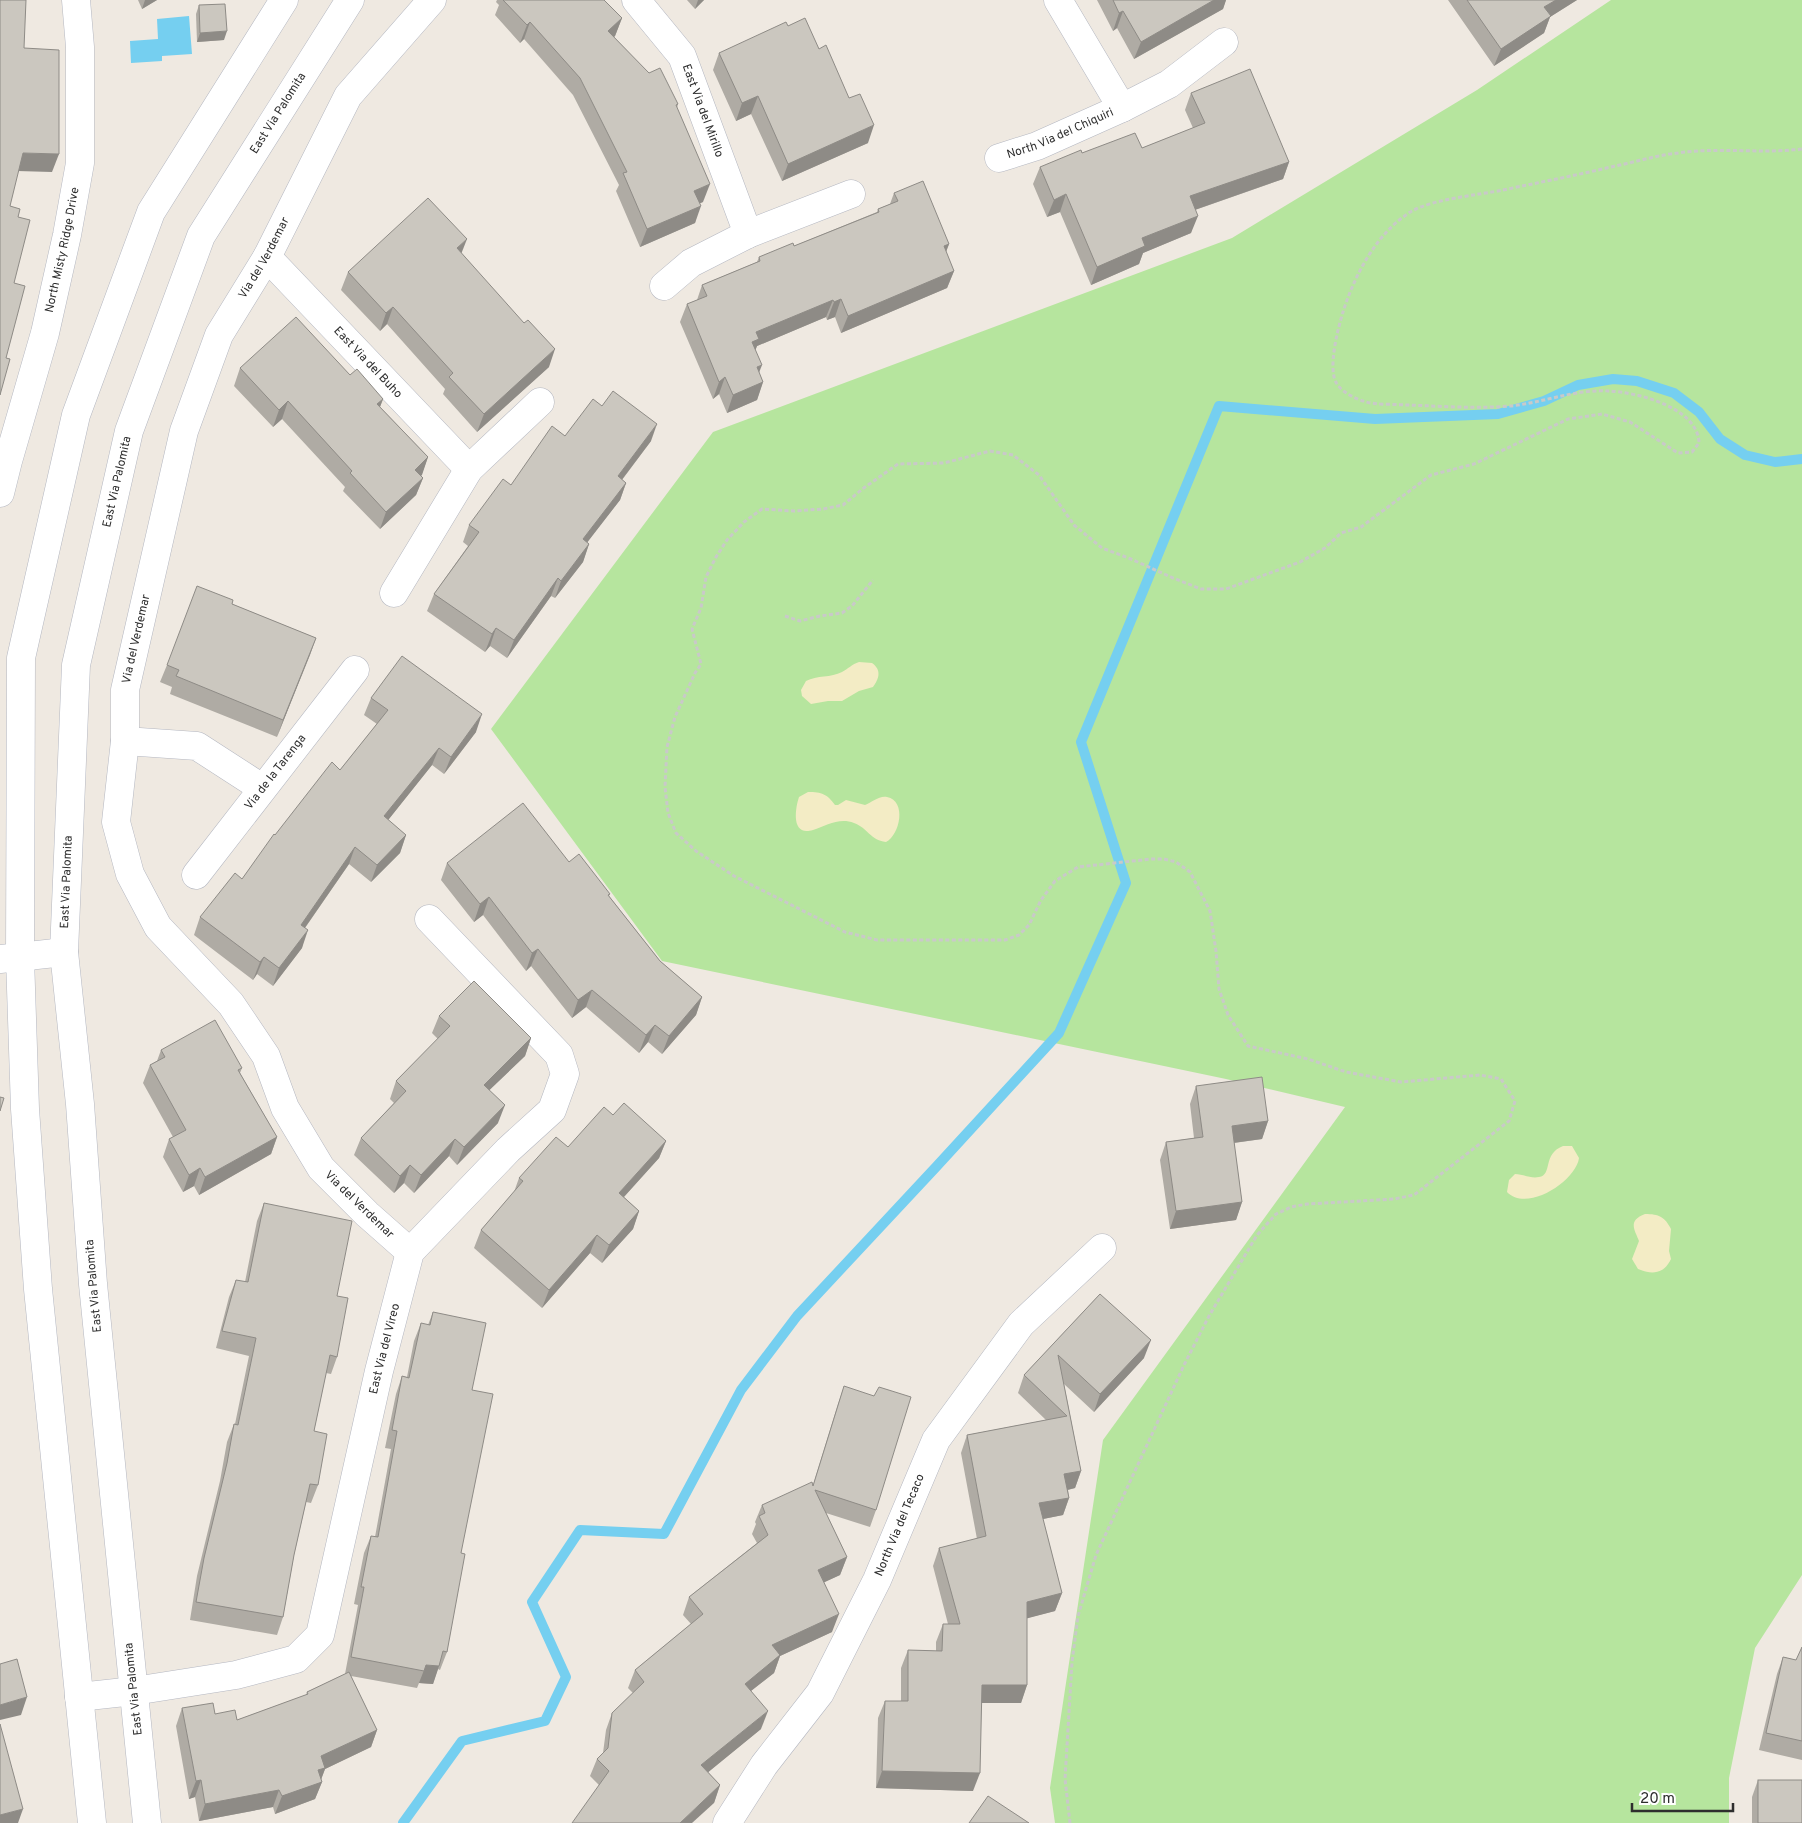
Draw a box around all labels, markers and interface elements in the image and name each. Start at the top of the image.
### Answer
street label: East Via del Mirillo [678,62,727,160]
street label: East Via Palomita [247,70,310,157]
street label: North Via del Chiquiri [1005,105,1116,163]
street label: North Misty Ridge Drive [42,186,83,314]
street label: Via del Verdemar [235,214,294,302]
street label: East Via del Buho [330,323,406,402]
street label: East Via Palomita [99,435,136,529]
street label: Via del Verdemar [119,593,155,685]
street label: Via de la Tarenga [241,731,310,813]
street label: East Via Palomita [57,835,77,929]
street label: Via del Verdemar [321,1168,398,1243]
street label: East Via Palomita [82,1239,106,1333]
street label: East Via del Vireo [366,1301,404,1396]
street label: North Via del Tecaco [871,1471,929,1579]
street label: East Via Palomita [121,1642,147,1736]
scale bar [1632,1780,1733,1812]
text: 20 m [1640,1790,1675,1809]

